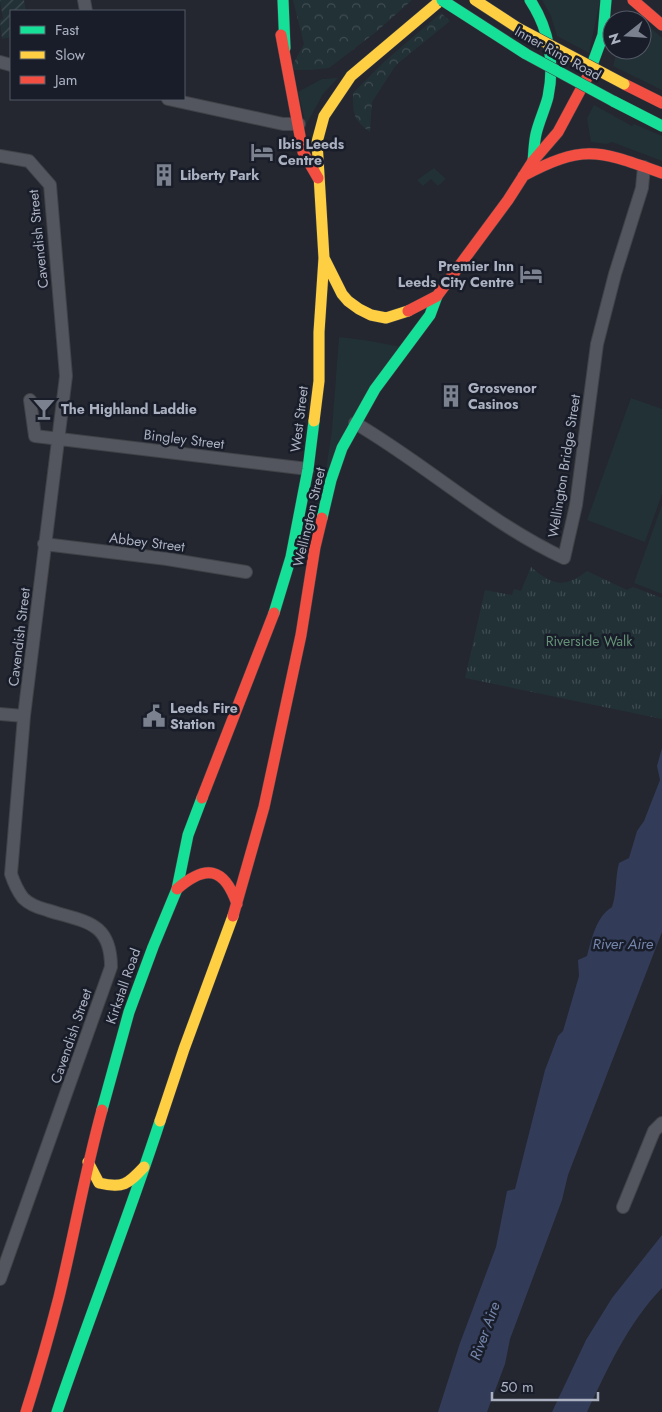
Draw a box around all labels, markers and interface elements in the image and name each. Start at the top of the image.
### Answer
legend [10,10,185,100]
north arrow [602,10,652,60]
text: Fast [55,19,79,41]
street label: Inner Ring Road [511,21,605,85]
text: N [603,31,626,47]
text: Slow [55,44,86,66]
text: Jam [53,69,78,91]
place label: Ibis Leeds Centre [278,134,345,170]
hotel icon: Ibis Leeds Centre [249,139,275,165]
building icon: Liberty Park [151,162,177,188]
place label: Liberty Park [180,165,259,185]
street label: Cavendish Street [23,188,53,289]
place label: Premier Inn Leeds City Centre [398,256,514,292]
hotel icon: Premier Inn Leeds City Centre [518,261,544,287]
place label: Grosvenor Casinos [468,378,537,414]
building icon: Grosvenor Casinos [438,383,464,409]
street label: West Street [285,384,313,453]
street label: Wellington Bridge Street [543,392,585,539]
bar icon: The Highland Laddie [31,396,57,422]
place label: The Highland Laddie [61,399,197,419]
street label: Bingley Street [143,424,226,454]
street label: Wellington Street [288,465,330,569]
street label: Abbey Street [108,527,187,557]
street label: Cavendish Street [3,586,35,687]
park label: Riverside Walk [546,631,633,651]
place label: Leeds Fire Station [170,698,238,734]
public building icon: Leeds Fire Station [141,703,167,729]
water label: River Aire [593,933,654,955]
street label: Kirkstall Road [101,945,145,1027]
street label: Cavendish Street [45,985,97,1086]
water label: River Aire [464,1298,506,1363]
scale bar [492,1370,598,1402]
text: 50 m [500,1376,534,1398]

